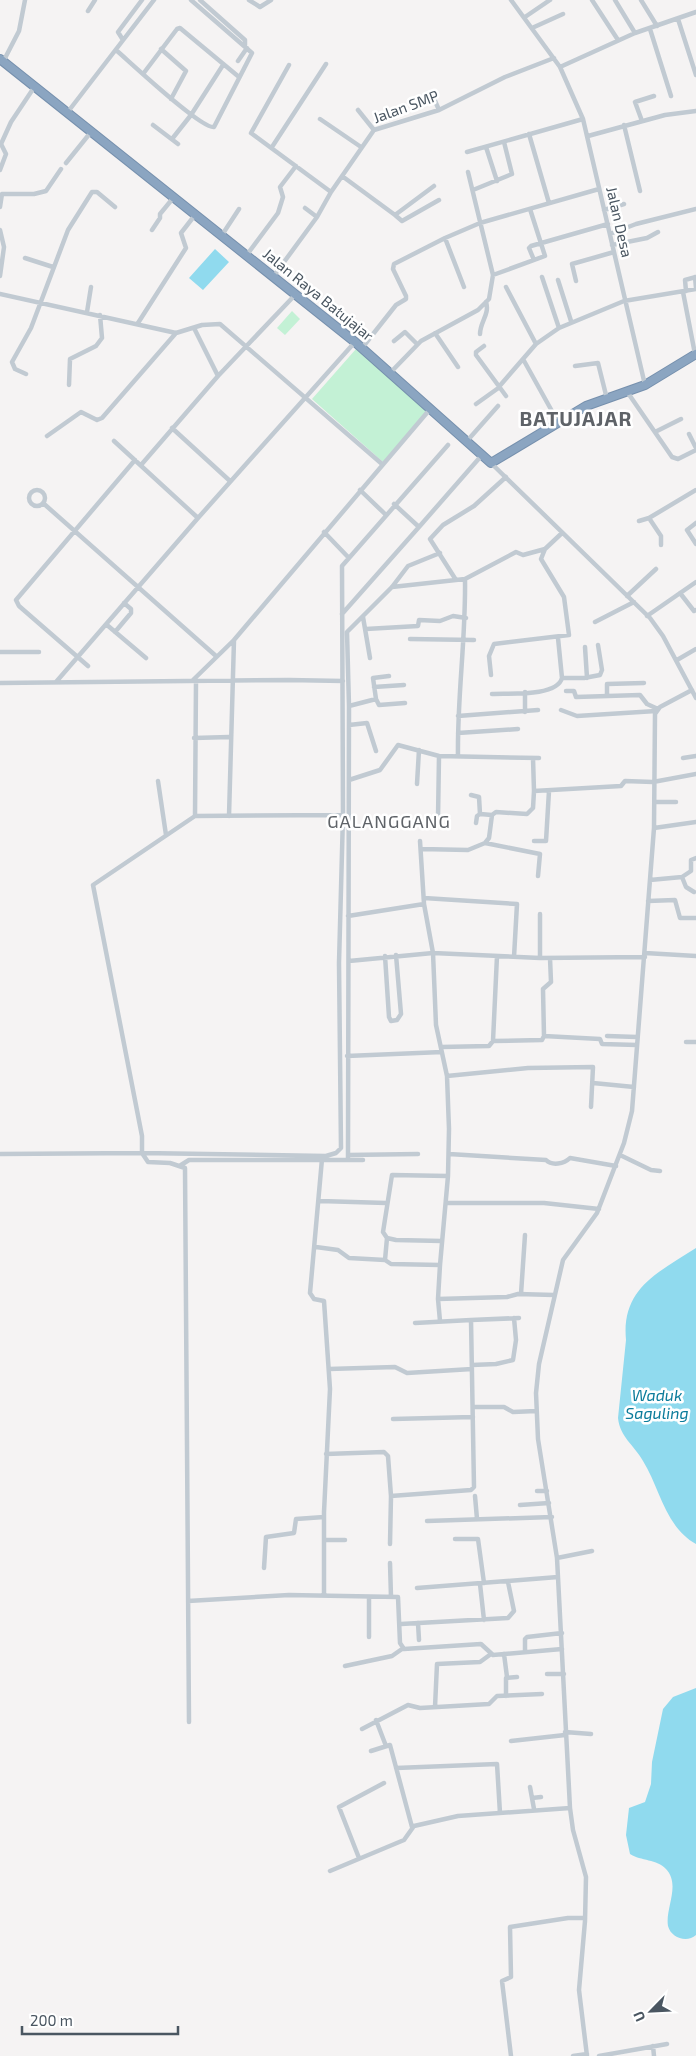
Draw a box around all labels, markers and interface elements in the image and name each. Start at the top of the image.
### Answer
street label: Jalan SMP [370,86,441,126]
street label: Jalan Desa [603,185,637,259]
street label: Jalan Raya Batujajar [259,244,377,345]
district label: BATUJAJAR [519,406,633,430]
district label: GALANGGANG [327,810,451,832]
water label: Waduk Saguling [625,1385,689,1422]
north arrow [626,1986,676,2036]
scale bar [22,2004,179,2036]
text: U [629,2009,648,2024]
text: 200 m [30,2011,73,2029]

